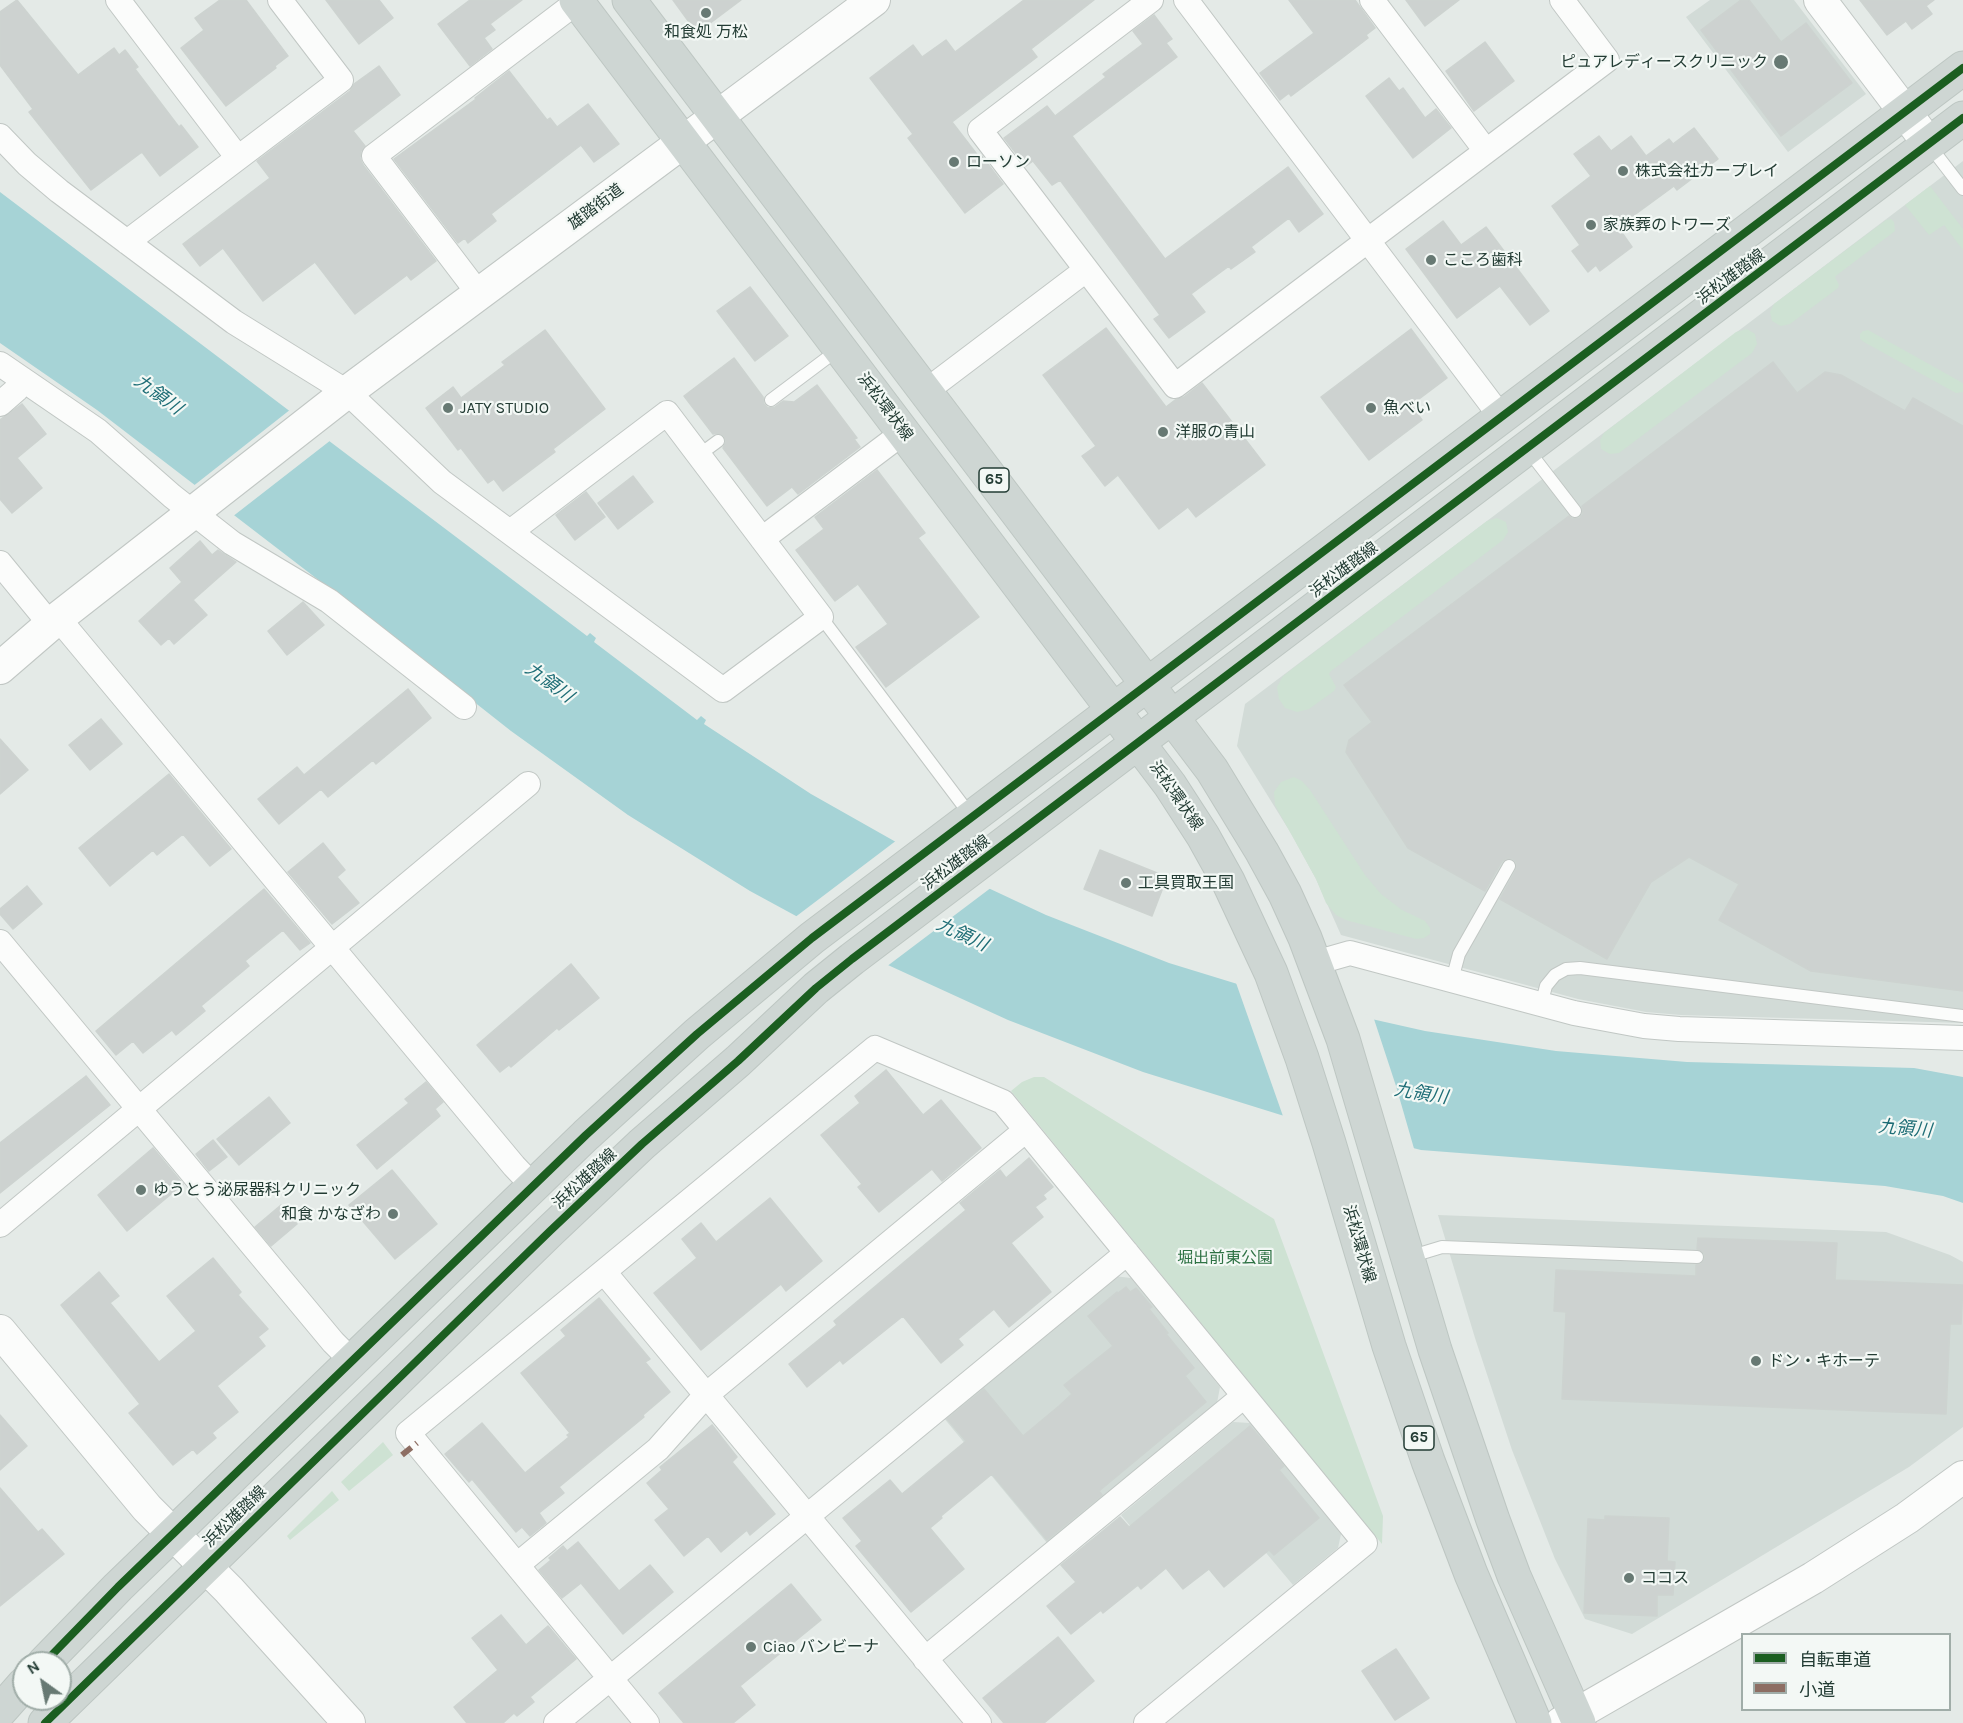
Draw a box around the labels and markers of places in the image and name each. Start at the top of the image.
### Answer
marker: 和食処 万松 [699,6,713,20]
place label: 和食処 万松 [664,22,748,42]
place label: ピュアレディースクリニック [1560,52,1768,72]
marker: ピュアレディースクリニック [1772,53,1790,71]
place label: ローソン [966,152,1030,172]
marker: ローソン [947,155,961,169]
place label: 株式会社カープレイ [1635,161,1779,181]
marker: 株式会社カープレイ [1616,164,1630,178]
place label: 家族葬のトワーズ [1603,215,1731,235]
marker: 家族葬のトワーズ [1584,218,1598,232]
place label: こころ歯科 [1443,250,1523,270]
marker: こころ歯科 [1424,253,1438,267]
place label: JATY STUDIO [460,398,549,418]
place label: 魚べい [1383,398,1431,418]
marker: JATY STUDIO [441,401,455,415]
marker: 魚べい [1364,401,1378,415]
place label: 洋服の青山 [1175,422,1255,442]
marker: 洋服の青山 [1156,425,1170,439]
place label: 工具買取王国 [1138,873,1234,893]
marker: 工具買取王国 [1119,876,1133,890]
place label: ゆうとう泌尿器科クリニック [153,1180,361,1200]
marker: ゆうとう泌尿器科クリニック [134,1183,148,1197]
place label: 和食 かなざわ [281,1204,381,1224]
marker: 和食 かなざわ [386,1207,400,1221]
place label: ドン・キホーテ [1768,1351,1880,1371]
marker: ドン・キホーテ [1749,1354,1763,1368]
place label: ココス [1641,1568,1689,1588]
marker: ココス [1622,1571,1636,1585]
place label: Ciao バンビーナ [763,1637,879,1657]
marker: Ciao バンビーナ [744,1640,758,1654]

